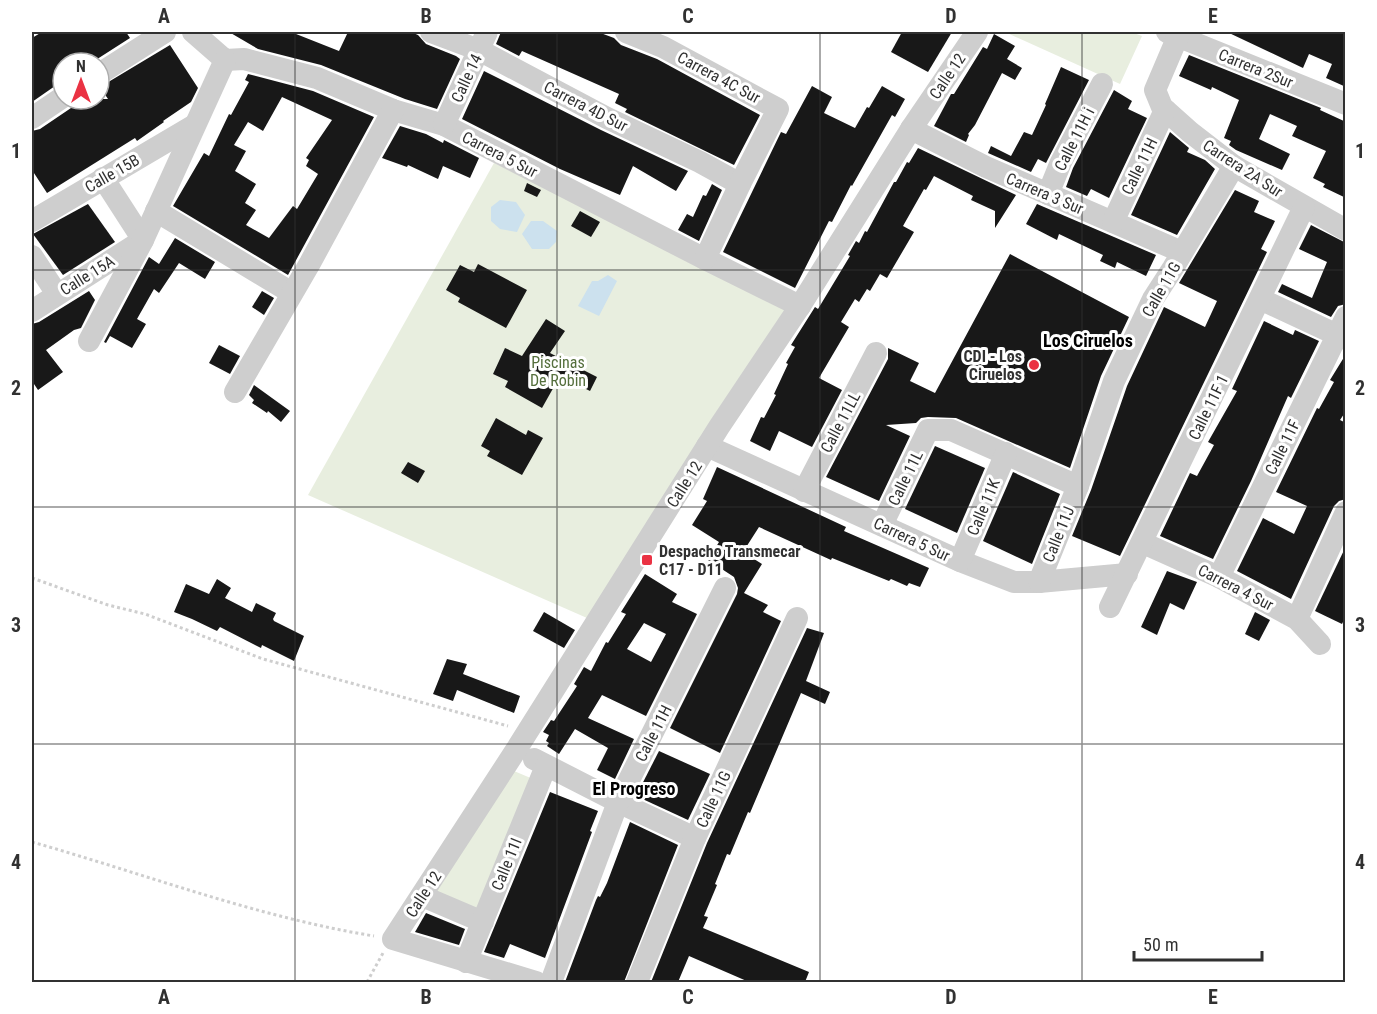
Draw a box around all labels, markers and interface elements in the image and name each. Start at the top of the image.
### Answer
text: A [158,4,170,28]
text: B [420,4,432,28]
text: C [682,4,694,28]
text: D [945,4,957,28]
text: E [1208,4,1218,28]
street label: Carrera 2Sur [1216,45,1296,92]
street label: Carrera 4C Sur [674,48,764,107]
street label: Calle 12 [925,50,970,103]
north arrow [51,51,111,111]
street label: Calle 14 [447,51,486,105]
text: N [76,57,86,76]
street label: Carrera 4D Sur [541,77,631,136]
street label: Calle 11H i [1050,104,1098,174]
street label: Carrera 5 Sur [459,127,541,182]
street label: Calle 11H [1118,135,1161,198]
street label: Carrera 2A Sur [1199,136,1286,201]
text: 1 [11,139,21,163]
text: 1 [1355,139,1365,163]
street label: Calle 15B [82,150,143,197]
street label: Carrera 3 Sur [1003,169,1086,218]
street label: Calle 15A [57,251,118,299]
street label: Calle 11G [1138,258,1185,320]
district label: Los Ciruelos [1043,330,1133,351]
place label: CDI - Los Ciruelos [963,347,1022,384]
park label: Piscinas De Robin [530,353,586,390]
marker: CDI - Los Ciruelos [1027,358,1041,372]
street label: Calle 11F 1 [1184,371,1232,443]
text: 2 [11,376,21,400]
text: 2 [1355,376,1365,400]
street label: Calle 11LL [816,388,865,456]
street label: Calle 11F [1261,416,1304,478]
street label: Calle 11L [884,447,927,509]
street label: Calle 12 [663,457,706,511]
street label: Calle 11K [963,476,1004,538]
street label: Calle 11J [1039,503,1078,565]
street label: Carrera 5 Sur [871,513,953,565]
place label: Despacho Transmecar C17 - D11 [659,542,800,579]
marker: Despacho Transmecar C17 - D11 [640,553,654,567]
street label: Carrera 4 Sur [1195,560,1277,615]
text: 3 [11,613,21,637]
text: 3 [1355,613,1365,637]
street label: Calle 11H [631,702,676,765]
street label: Calle 11G [692,768,735,831]
district label: El Progreso [593,778,676,799]
street label: Calle 11I [487,835,526,893]
text: 4 [11,850,21,874]
text: 4 [1355,850,1365,874]
street label: Calle 12 [402,868,445,921]
scale bar [1134,924,1262,962]
text: 50 m [1143,934,1178,955]
text: A [158,985,170,1009]
text: B [420,985,432,1009]
text: C [682,985,694,1009]
text: D [945,985,957,1009]
text: E [1208,985,1218,1009]

